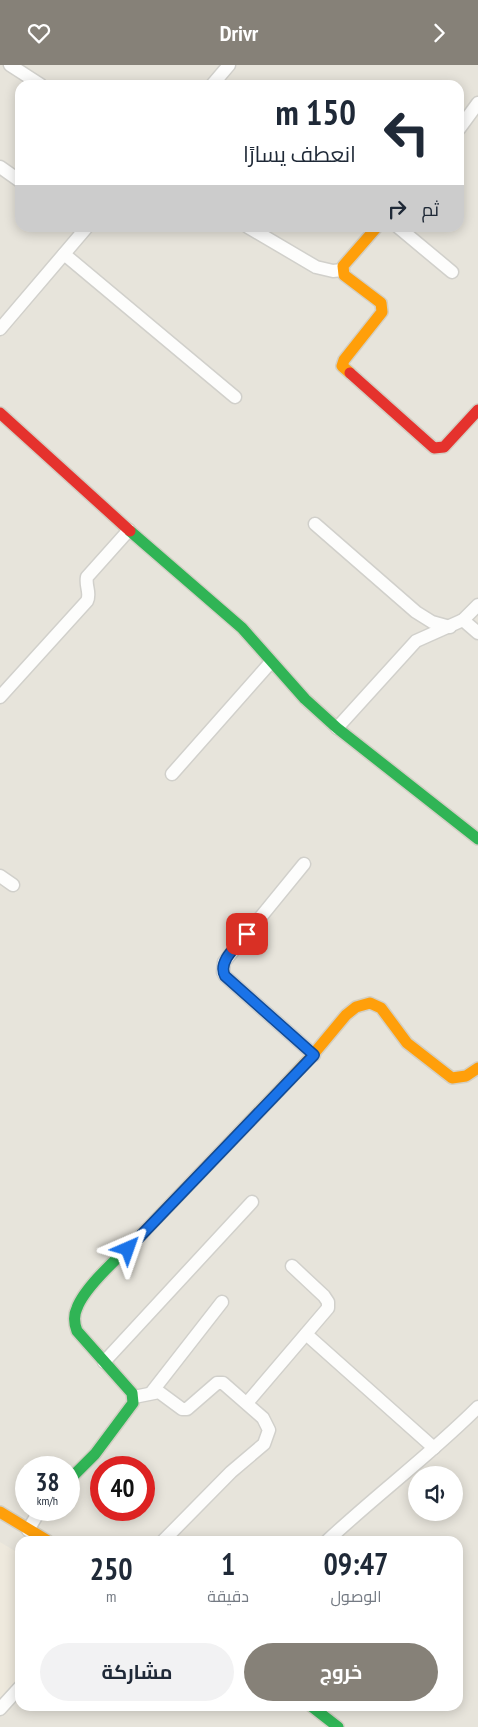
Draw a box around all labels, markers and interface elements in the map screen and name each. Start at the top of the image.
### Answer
icon: heart [25,19,53,47]
text: Drivr [220,19,258,47]
icon: forward [425,19,453,47]
text: 150 m [275,89,356,135]
icon: left [374,100,439,165]
text: انعطف يسارًا [243,140,356,168]
icon: right [383,195,411,223]
text: ثم [421,197,439,221]
pin [226,913,268,955]
icon: arrive [233,920,261,948]
position arrow [101,1222,153,1274]
speed limit sign: 40 [90,1456,155,1521]
text: 38 [36,1466,59,1498]
map controls [408,1466,463,1521]
button: sound [408,1466,463,1521]
text: km/h [37,1493,58,1508]
text: 1 [221,1544,235,1583]
text: 09:47 [324,1544,388,1583]
text: 250 [90,1549,133,1588]
text: m [106,1586,116,1606]
text: دقيقة [207,1586,249,1606]
text: الوصول [330,1586,381,1606]
button: مشاركة [40,1643,234,1701]
button: خروج [244,1643,438,1701]

